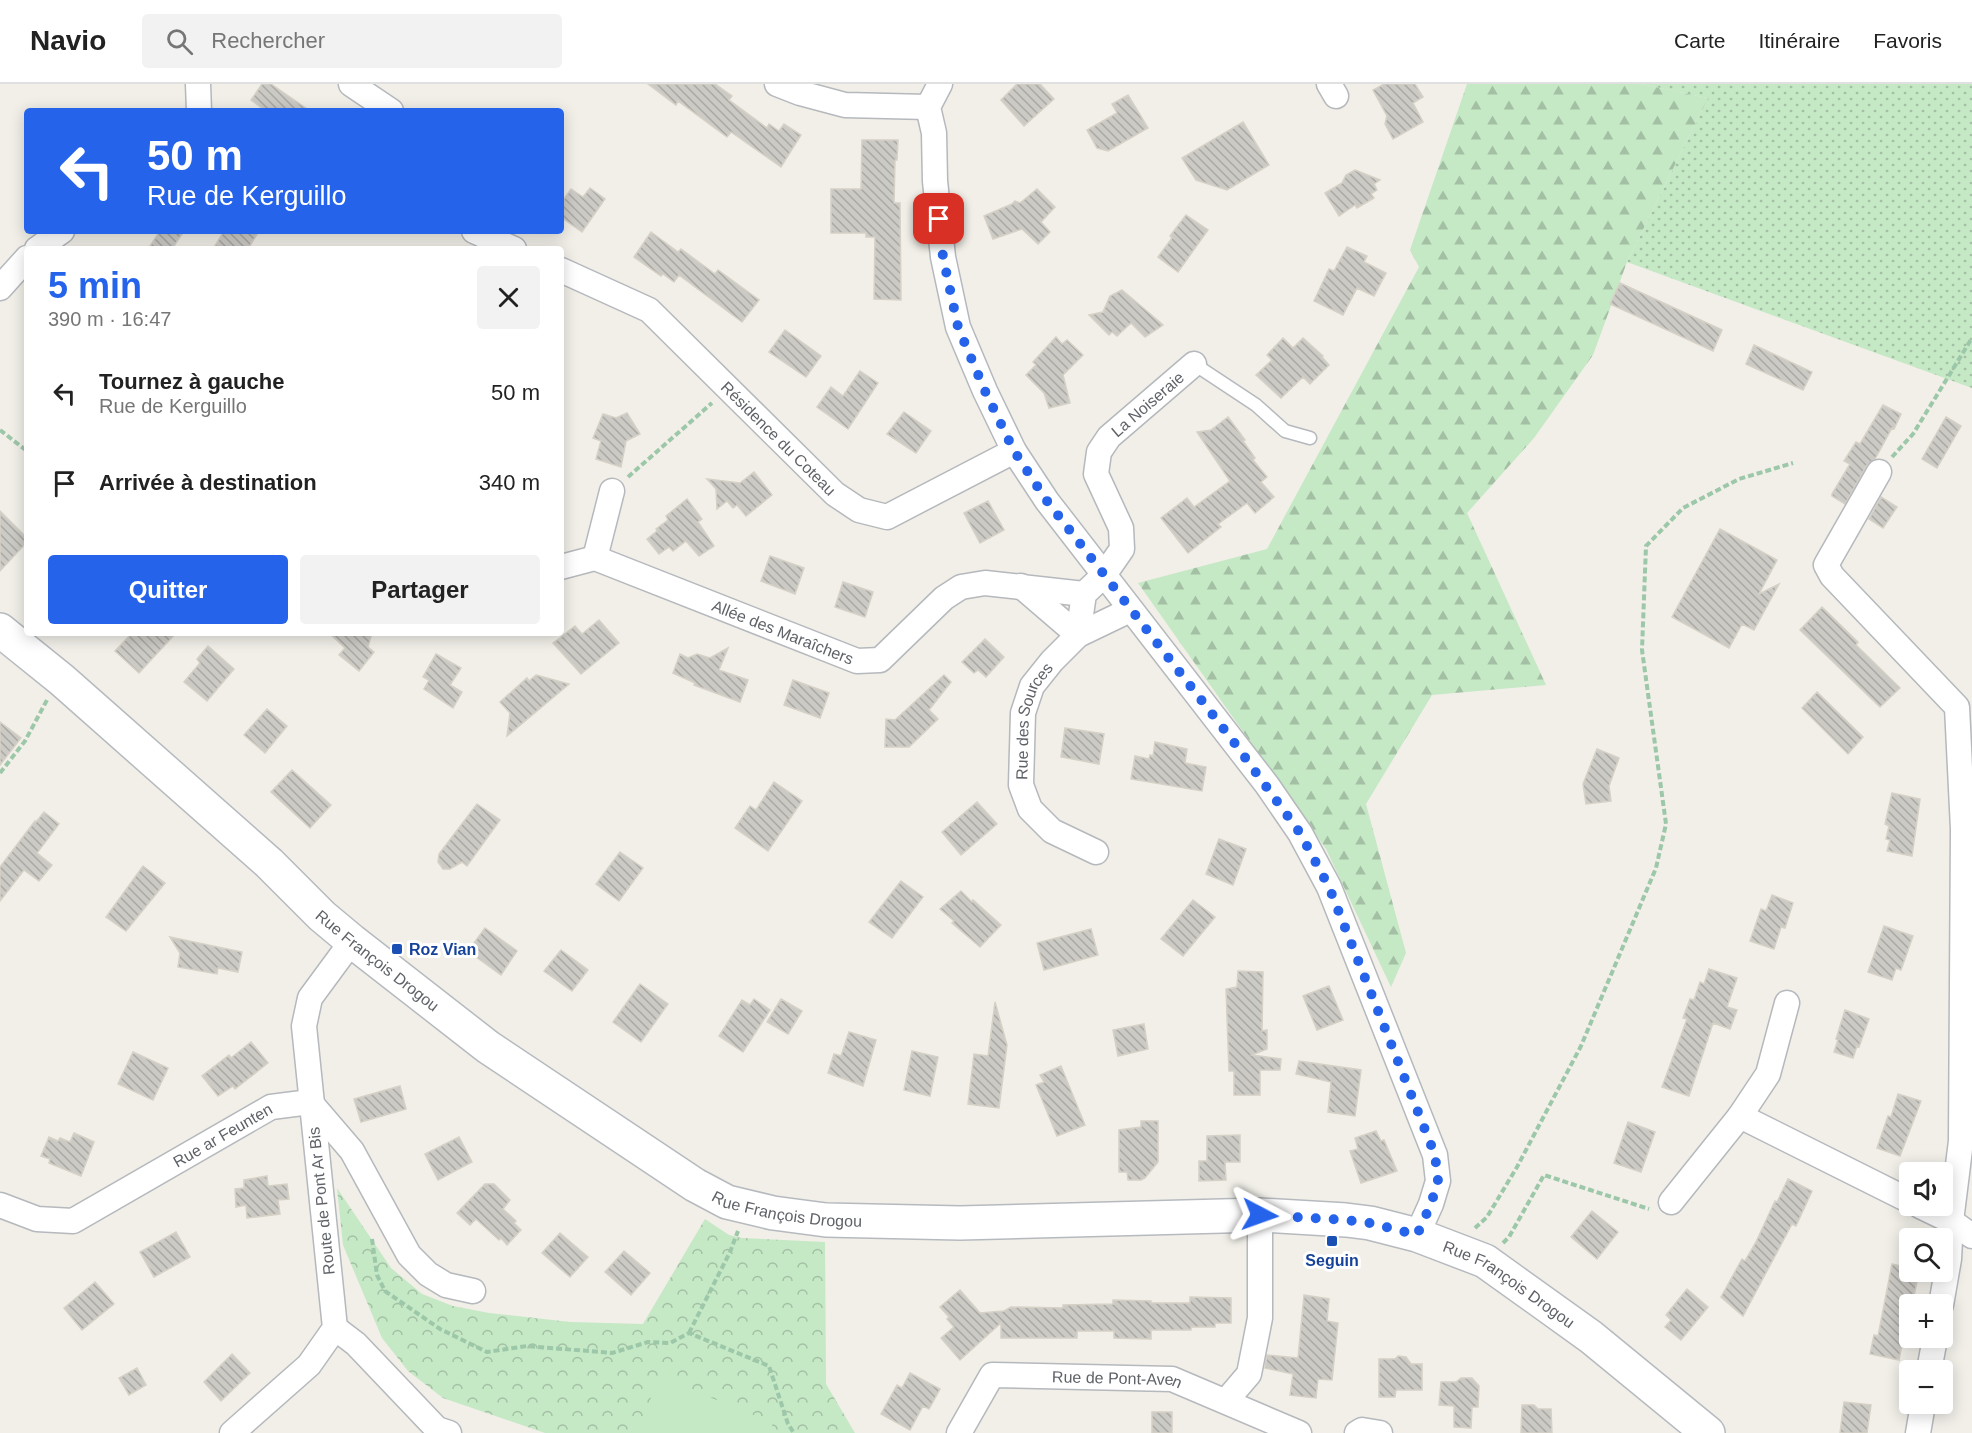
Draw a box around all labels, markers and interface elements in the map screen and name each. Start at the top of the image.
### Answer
search box [142,14,562,68]
text: Navio [30,25,106,56]
icon: search [163,25,196,58]
text: Rechercher [211,28,325,53]
text: Carte [1674,29,1725,52]
text: Itinéraire [1758,29,1840,52]
text: Favoris [1873,29,1942,52]
icon: left [48,132,126,210]
text: 50 m [147,132,243,179]
text: Rue de Kerguillo [147,181,347,211]
pin [913,193,964,244]
icon: arrive [922,202,955,235]
text: 5 min [48,265,142,306]
button: close [477,266,540,329]
text: 390 m · 16:47 [48,308,171,330]
text: Tournez à gauche [99,369,284,394]
street label: La Noiseraie [1108,369,1187,440]
icon: left [48,377,81,410]
street label: Résidence du Coteau [718,378,839,499]
text: 50 m [491,380,540,405]
text: Rue de Kerguillo [99,395,247,417]
icon: arrive [48,467,81,500]
text: Arrivée à destination [99,470,317,495]
text: 340 m [479,470,540,495]
button: Quitter [48,555,288,624]
button: Partager [300,555,540,624]
street label: Allée des Maraîchers [710,597,856,668]
street label: Rue des Sources [1013,660,1056,780]
street label: Rue François Drogou [312,907,442,1015]
place label: Roz Vian [409,941,476,958]
marker: Roz Vian [390,942,404,956]
street label: Rue ar Feunten [170,1100,275,1171]
street label: Route de Pont Ar Bis [305,1126,338,1276]
map controls [1899,1162,1953,1414]
button: sound [1899,1162,1953,1216]
position arrow [1228,1183,1292,1247]
street label: Rue François Drogou [709,1188,862,1230]
button: search [1899,1228,1953,1282]
marker: Seguin [1325,1234,1339,1248]
street label: Rue François Drogou [1441,1238,1578,1331]
place label: Seguin [1305,1252,1359,1269]
button: + [1899,1294,1953,1348]
button: − [1899,1360,1953,1414]
street label: Rue de Pont-Aven [1052,1368,1185,1391]

